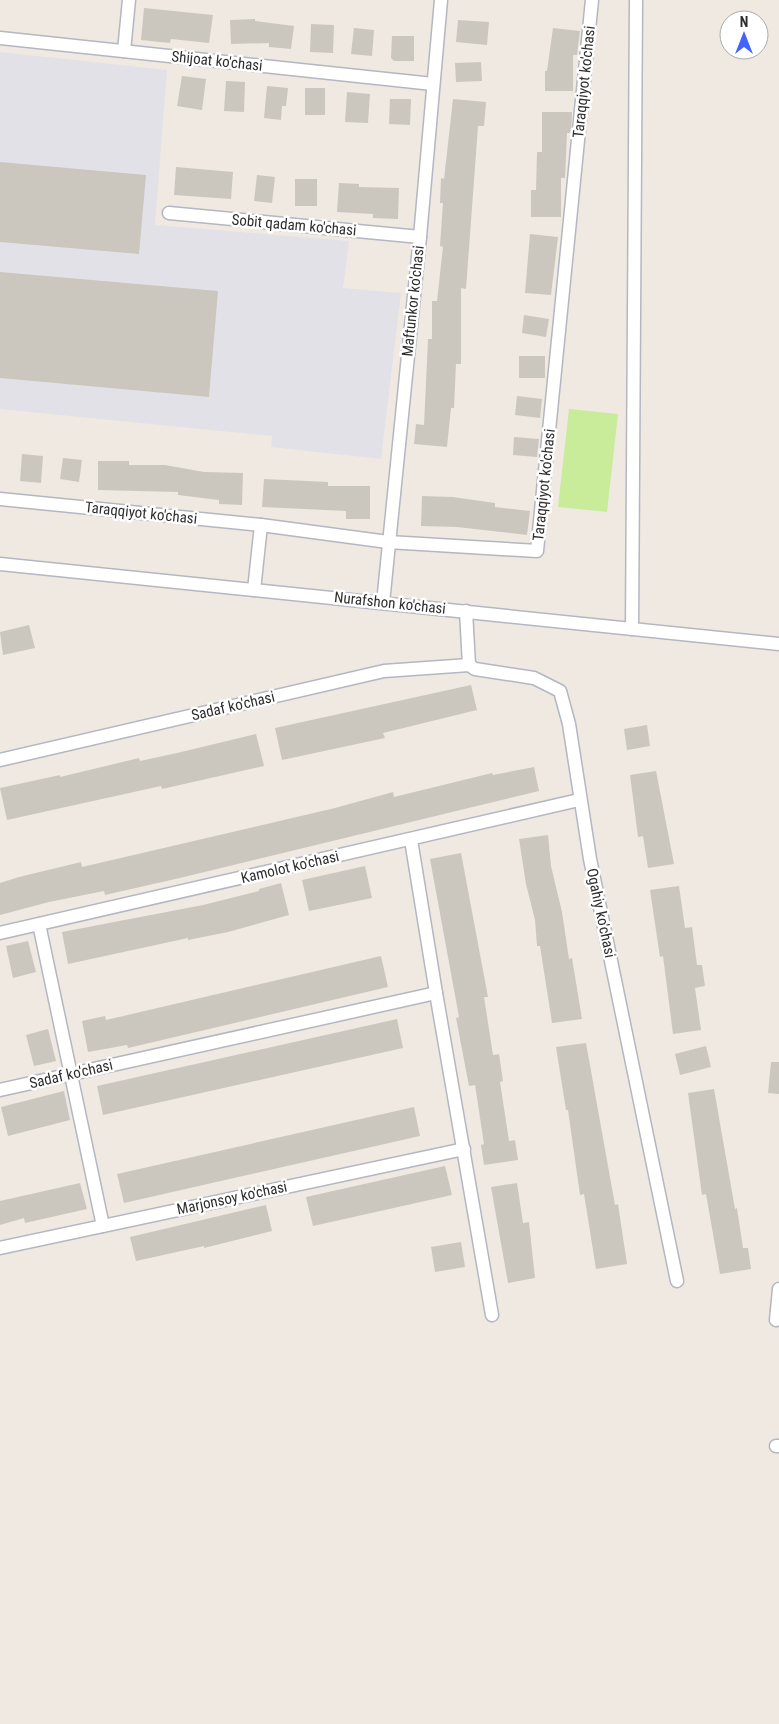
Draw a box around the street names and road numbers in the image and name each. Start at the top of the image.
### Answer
street label: Taraqqiyot ko'chasi [569,25,599,139]
street label: Shijoat ko'chasi [171,47,263,75]
street label: Sobit qadam ko'chasi [231,211,357,239]
street label: Maftunkor ko'chasi [398,245,428,357]
street label: Taraqqiyot ko'chasi [529,428,559,542]
street label: Taraqqiyot ko'chasi [84,498,198,528]
street label: Nurafshon ko'chasi [333,588,447,618]
street label: Sadaf ko'chasi [190,688,276,724]
street label: Kamolot ko'chasi [239,847,341,887]
street label: Ogahiy ko'chasi [583,867,619,959]
street label: Sadaf ko'chasi [28,1056,114,1092]
street label: Marjonsoy ko'chasi [175,1178,289,1218]

